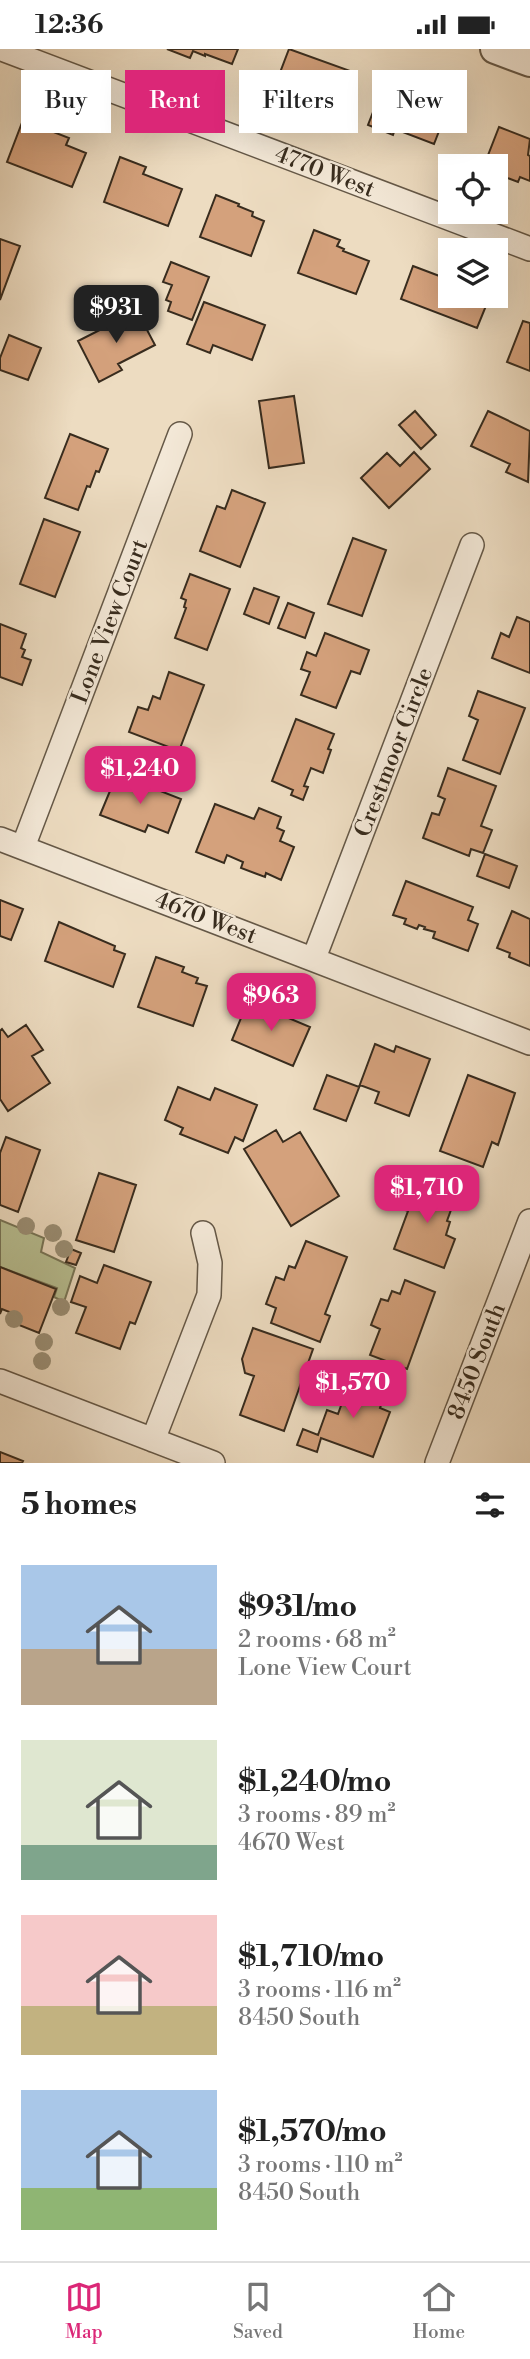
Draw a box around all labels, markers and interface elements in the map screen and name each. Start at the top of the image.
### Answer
text: 12:36 [35,9,103,41]
chip: Buy [21,70,111,133]
chip: Rent [125,70,225,133]
chip: Filters [239,70,358,133]
chip: New [372,70,467,133]
street label: 4770 West [271,140,379,204]
map controls [438,154,508,308]
button: locate [438,154,508,224]
button: layers [438,238,508,308]
pin: $931 [75,285,157,345]
text: $931 [90,294,142,322]
street label: Lone View Court [66,535,154,707]
street label: Crestmoor Circle [349,664,439,841]
pin: $1,240 [83,747,197,806]
text: $1,240 [101,755,179,783]
street label: 4670 West [151,886,261,950]
pin: $963 [230,974,312,1033]
text: $963 [243,982,299,1010]
pin: $1,710 [370,1165,484,1225]
text: $1,710 [390,1174,464,1202]
street label: 8450 South [442,1299,512,1423]
pin: $1,570 [296,1361,410,1420]
text: $1,570 [315,1369,391,1397]
text: 5 homes [21,1486,137,1524]
icon: filters [471,1486,509,1524]
text: $931/mo [238,1588,357,1626]
icon: home [77,1593,161,1677]
text: 2 rooms · 68 m² [238,1626,396,1654]
text: Lone View Court [238,1654,412,1682]
text: $1,240/mo [238,1763,391,1801]
icon: home [77,1768,161,1852]
text: 3 rooms · 89 m² [238,1801,395,1829]
text: 4670 West [238,1829,345,1857]
text: $1,710/mo [238,1938,384,1976]
icon: home [77,1943,161,2027]
text: 3 rooms · 116 m² [238,1976,401,2004]
text: 8450 South [238,2004,360,2032]
text: $1,570/mo [238,2113,387,2151]
icon: home [77,2118,161,2202]
text: 3 rooms · 110 m² [238,2151,402,2179]
text: 8450 South [238,2179,360,2207]
tab: Map [65,2278,103,2344]
tab: Saved [233,2278,283,2344]
tab: Home [413,2278,465,2344]

